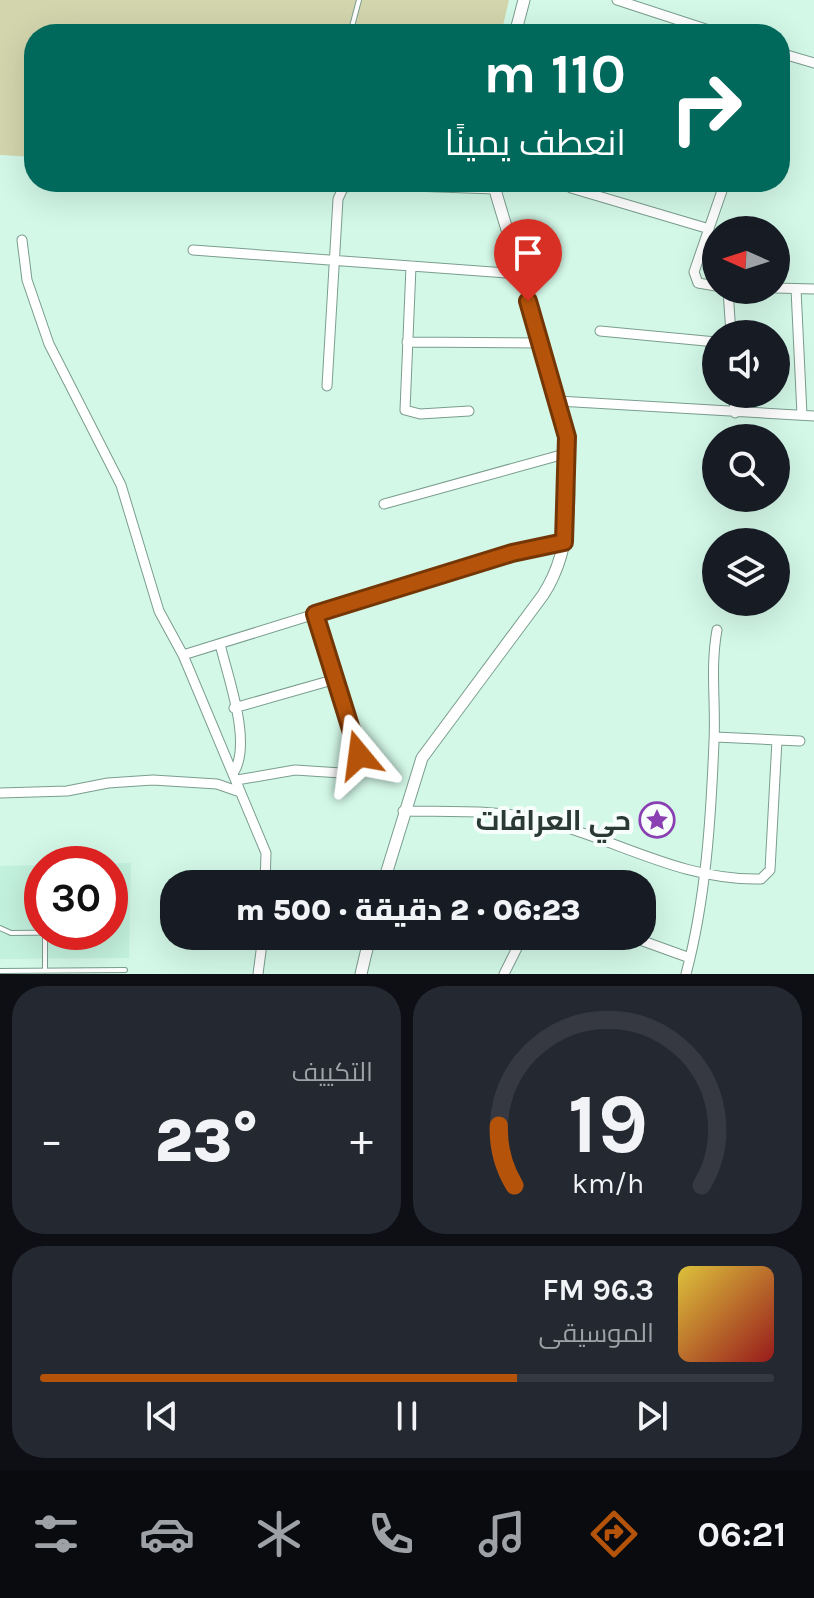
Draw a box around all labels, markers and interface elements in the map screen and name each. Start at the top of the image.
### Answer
text: 110 m [483,41,626,106]
icon: right [654,56,758,160]
text: انعطف يمينًا [445,122,626,164]
north arrow [702,216,790,304]
map controls [702,216,790,616]
pin [494,219,562,301]
icon: arrive [506,231,550,275]
button: sound [702,320,790,408]
button: search [702,424,790,512]
button: layers [702,528,790,616]
position arrow [317,713,401,797]
place icon: حي العرافات [638,801,676,839]
place label: حي العرافات [476,804,631,843]
speed limit sign: 30 [24,846,128,950]
text: 06:23 · 2 دقيقة · 500 m [236,892,580,928]
text: التكييف [291,1057,373,1088]
text: 19 [567,1076,648,1173]
text: 23° [155,1106,258,1176]
text: − [40,1115,63,1166]
text: + [350,1115,373,1166]
text: km/h [571,1167,644,1200]
text: 96.3 FM [542,1272,654,1308]
text: الموسيقى [539,1318,654,1349]
icon: previous [140,1394,184,1438]
icon: pause [385,1394,429,1438]
icon: next [630,1394,674,1438]
icon: filters [28,1506,84,1562]
icon: car [139,1506,195,1562]
icon: climate [251,1506,307,1562]
icon: phone [363,1506,419,1562]
icon: music [474,1506,530,1562]
icon: directions [586,1506,642,1562]
text: 06:21 [697,1513,786,1555]

